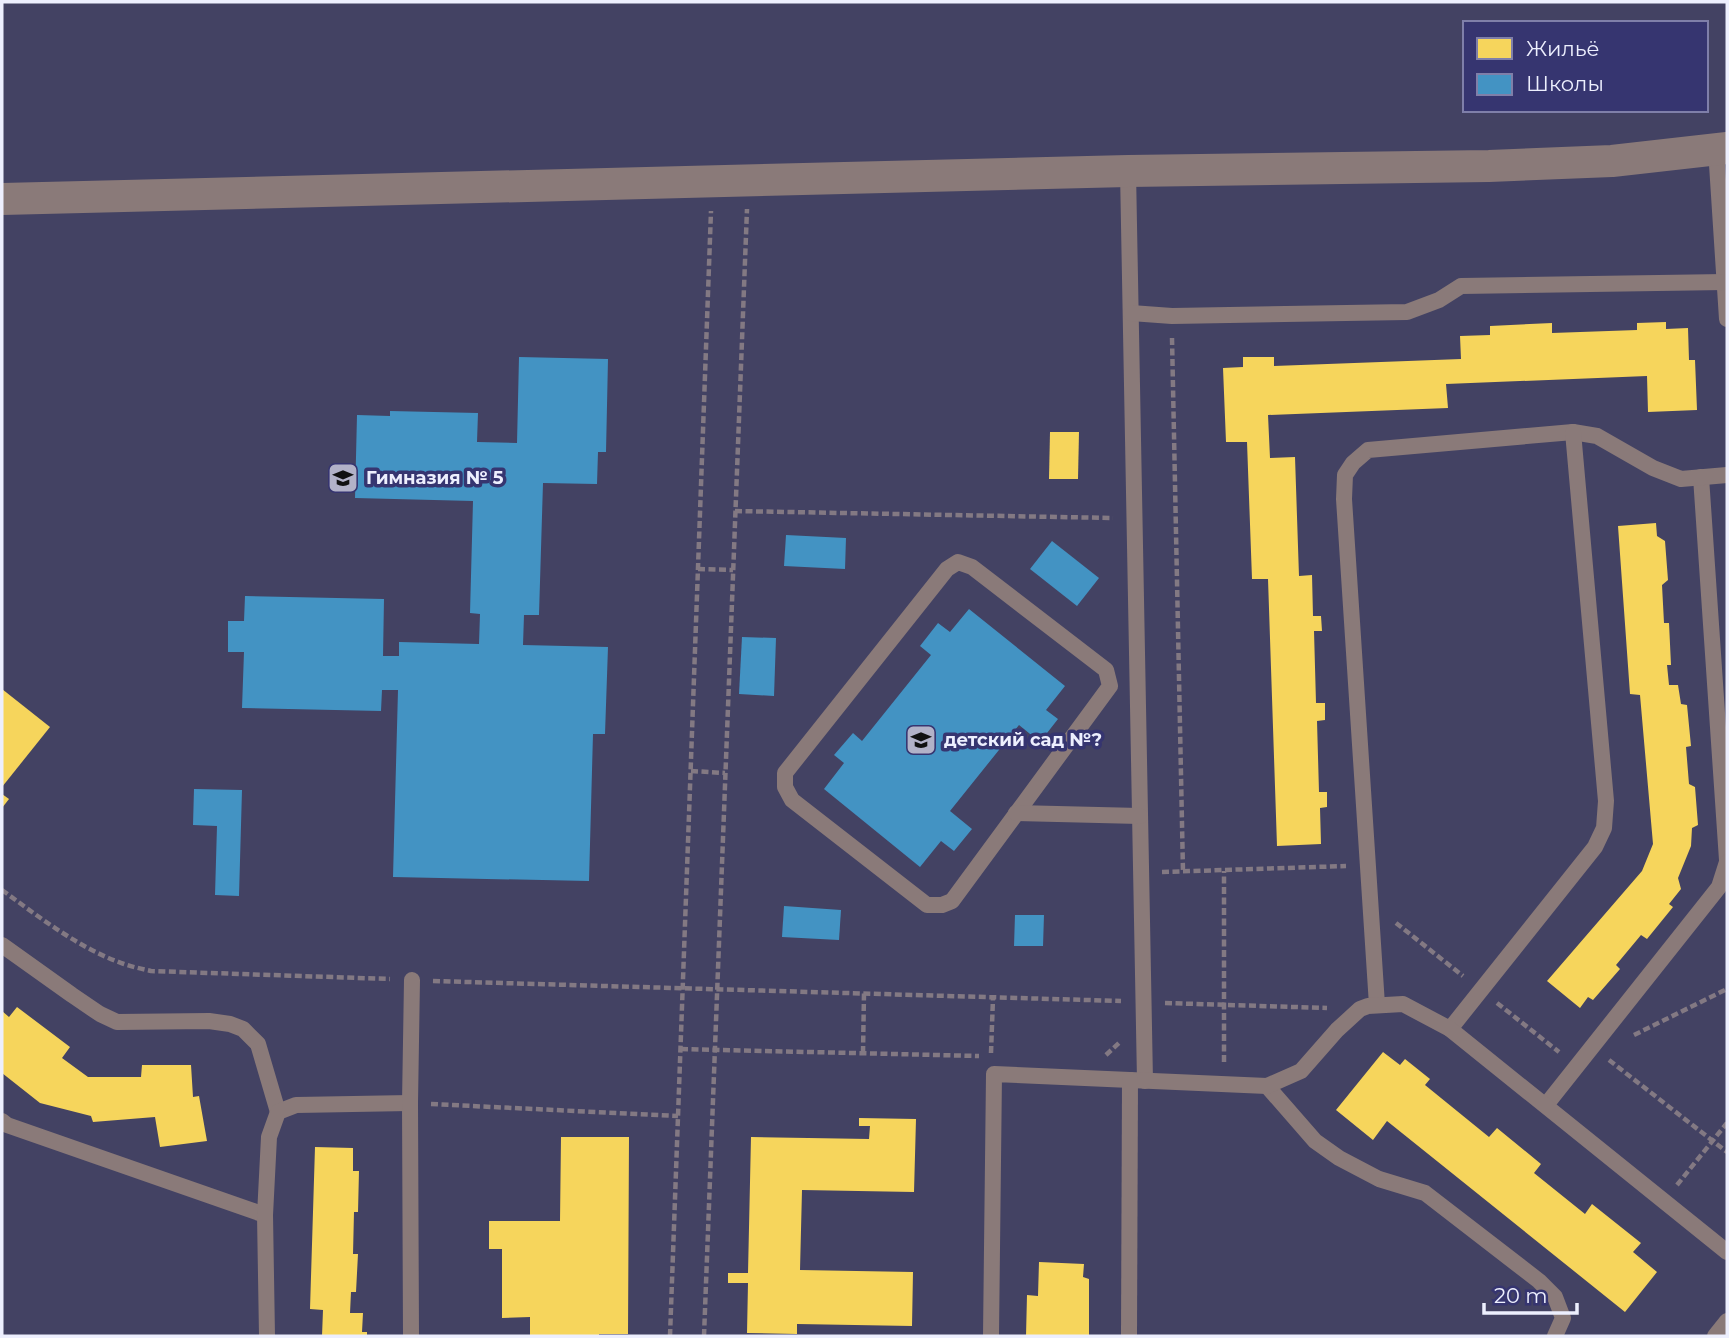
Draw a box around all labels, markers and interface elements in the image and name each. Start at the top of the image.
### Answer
legend [1463,21,1708,112]
text: Жильё [1526,36,1600,61]
text: Школы [1526,71,1604,96]
school or university icon: Гимназия № 5 [326,461,360,495]
place label: Гимназия № 5 [366,467,504,489]
school or university icon: детский сад №? [904,723,938,757]
place label: детский сад №? [944,729,1102,751]
scale bar [1484,1272,1577,1316]
text: 20 m [1494,1283,1548,1308]

